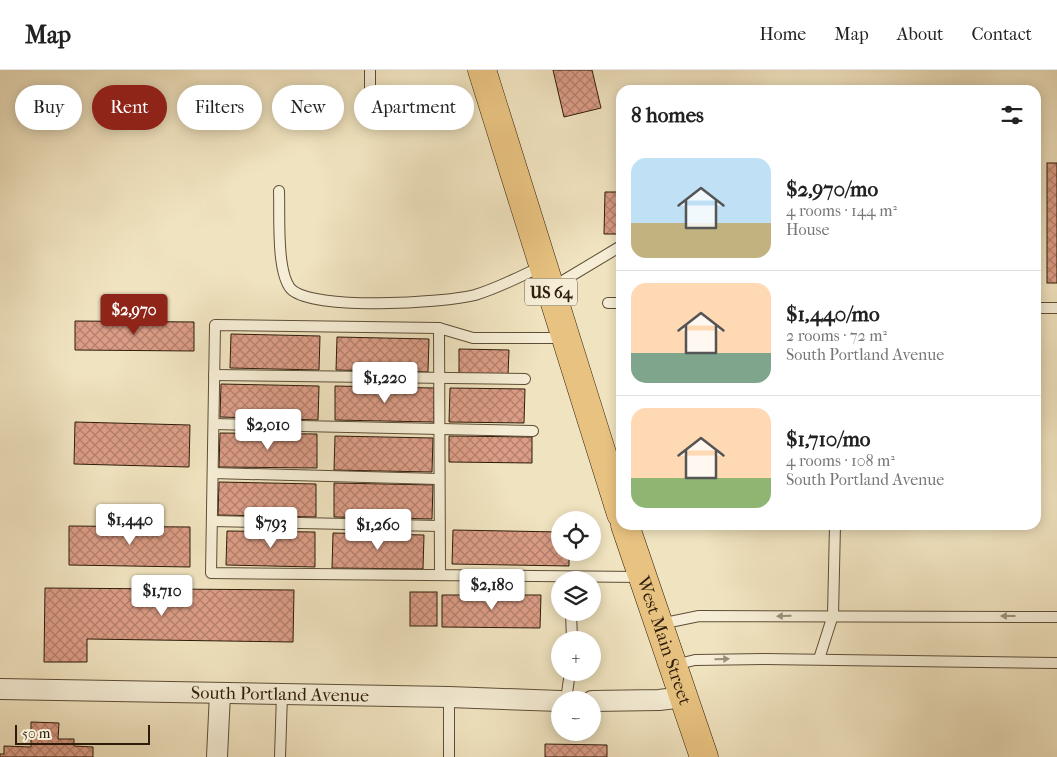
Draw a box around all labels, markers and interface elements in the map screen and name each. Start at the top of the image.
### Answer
text: Map [25,21,71,49]
text: Home [759,24,806,45]
text: Map [834,24,869,45]
text: About [897,24,943,45]
text: Contact [971,24,1032,45]
chip: Buy [15,85,82,130]
chip: Rent [92,85,167,130]
chip: Filters [177,85,262,130]
chip: New [272,85,344,130]
chip: Apartment [354,85,474,130]
icon: filters [998,101,1026,129]
text: 8 homes [631,103,704,127]
text: $2,970/mo [786,177,878,201]
icon: home [671,178,731,238]
text: 4 rooms · 144 m² [786,201,897,220]
text: House [786,220,829,239]
road number: US 64 [525,278,577,306]
pin: $2,970 [93,294,175,336]
text: $2,970 [112,300,156,319]
text: $1,440/mo [786,302,880,326]
icon: home [671,303,731,363]
text: 2 rooms · 72 m² [786,326,887,345]
text: South Portland Avenue [786,345,944,364]
pin: $1,220 [344,362,426,404]
text: $1,220 [363,368,407,387]
pin: $2,010 [227,408,309,451]
text: $2,010 [246,415,290,434]
text: $1,710/mo [786,427,870,451]
icon: home [671,428,731,488]
text: 4 rooms · 108 m² [786,451,895,470]
text: South Portland Avenue [786,470,944,489]
pin: $1,440 [89,504,171,546]
pin: $793 [241,506,301,549]
pin: $1,260 [337,508,419,551]
text: $1,440 [107,510,153,529]
map controls [551,511,601,741]
button: locate [551,511,601,561]
text: $793 [255,513,287,532]
text: $1,260 [356,515,400,534]
pin: $2,180 [451,568,533,611]
button: layers [551,571,601,621]
street label: West Main Street [632,573,696,708]
pin: $1,710 [121,574,203,617]
text: $2,180 [471,575,513,594]
text: $1,710 [142,581,182,600]
one-way arrow [776,612,792,620]
one-way arrow [1000,612,1016,620]
button: + [551,631,601,681]
one-way arrow [714,655,730,663]
street label: South Portland Avenue [191,682,369,706]
button: − [551,691,601,741]
scale bar [15,722,150,745]
text: 50 m [22,725,50,742]

